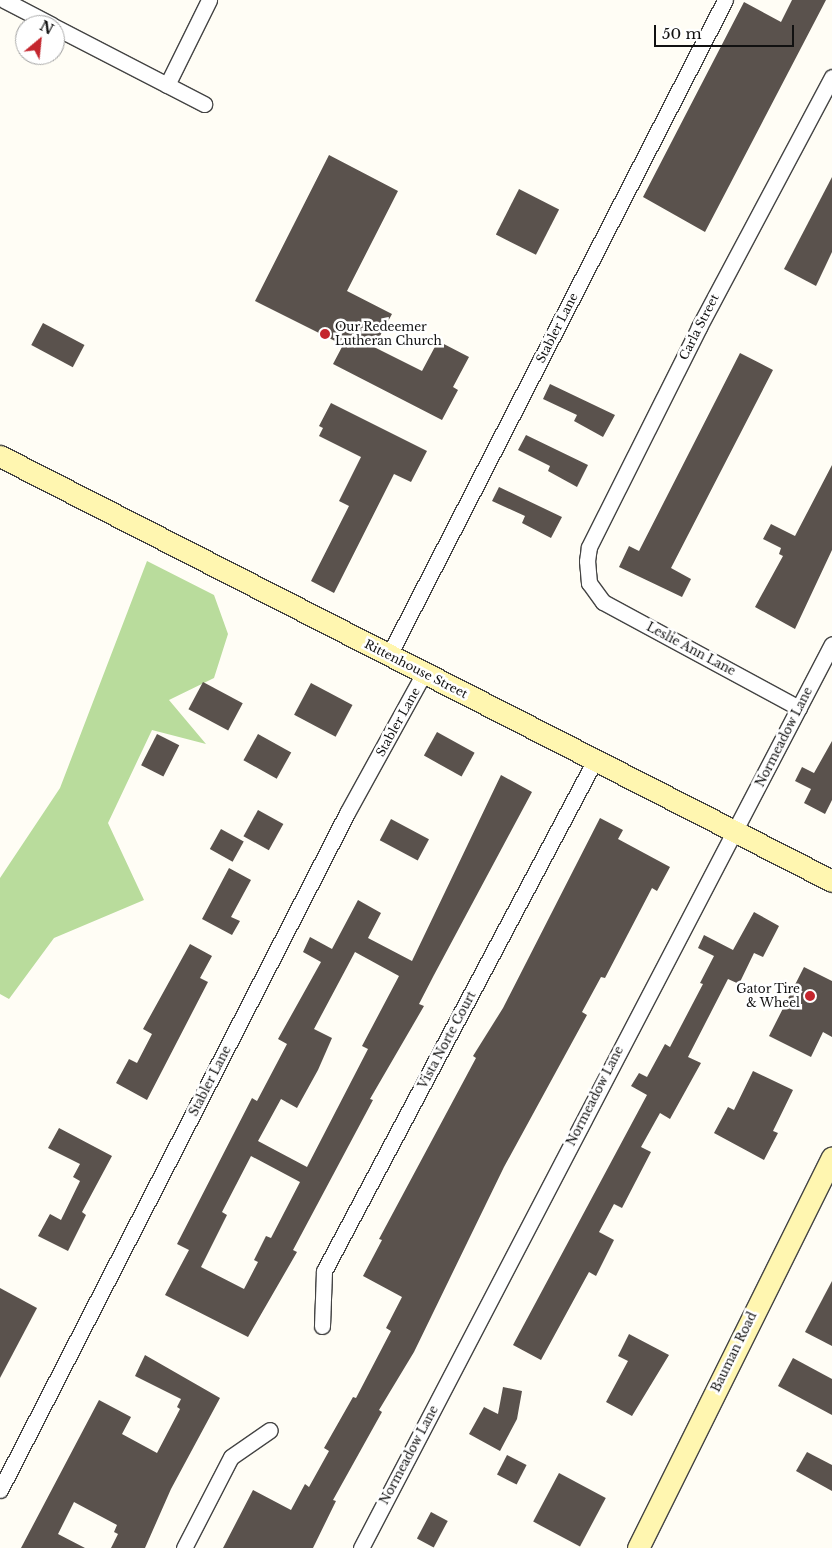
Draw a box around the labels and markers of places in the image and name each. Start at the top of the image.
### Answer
place label: Our Redeemer Lutheran Church [335,320,442,348]
marker: Our Redeemer Lutheran Church [319,328,331,340]
place label: Gator Tire & Wheel [736,982,800,1010]
marker: Gator Tire & Wheel [804,990,816,1002]

